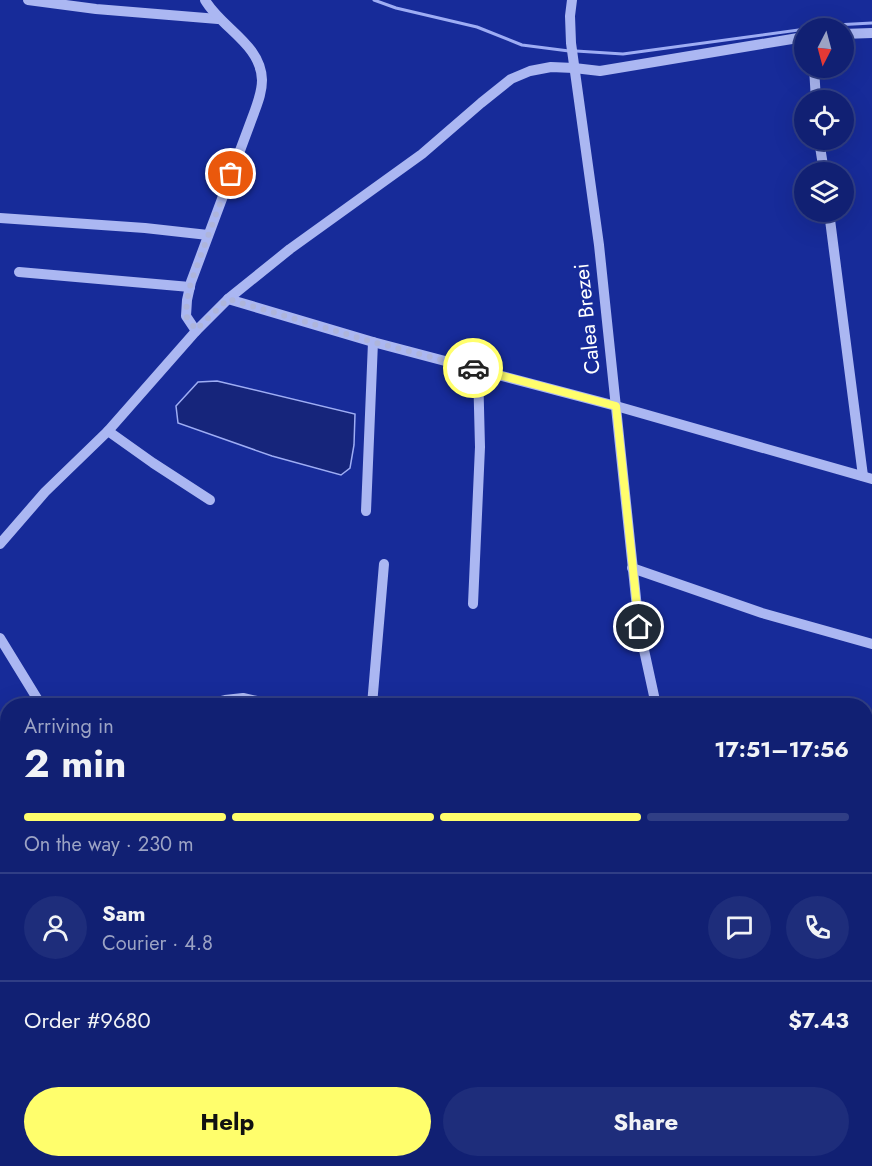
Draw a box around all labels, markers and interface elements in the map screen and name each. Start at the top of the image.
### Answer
north arrow [794,18,854,78]
map controls [794,18,854,222]
button: locate [794,90,854,150]
pin [205,148,256,199]
icon: bag [214,157,247,190]
button: layers [794,162,854,222]
street label: Calea Brezei [566,262,608,376]
courier [443,338,503,398]
icon: car [457,352,490,385]
pin [613,601,664,652]
icon: home [622,610,655,643]
text: Arriving in [24,712,114,741]
text: 17:51–17:56 [714,733,849,765]
text: 2 min [24,735,126,792]
text: On the way · 230 m [24,830,194,859]
button: person [24,896,87,959]
button: chat [708,896,771,959]
button: phone [786,896,849,959]
text: Sam [102,897,146,929]
text: Courier · 4.8 [102,929,213,958]
text: Order #9680 [24,1004,151,1036]
text: $7.43 [788,1004,849,1036]
button: Help [24,1087,431,1156]
button: Share [443,1087,849,1156]

